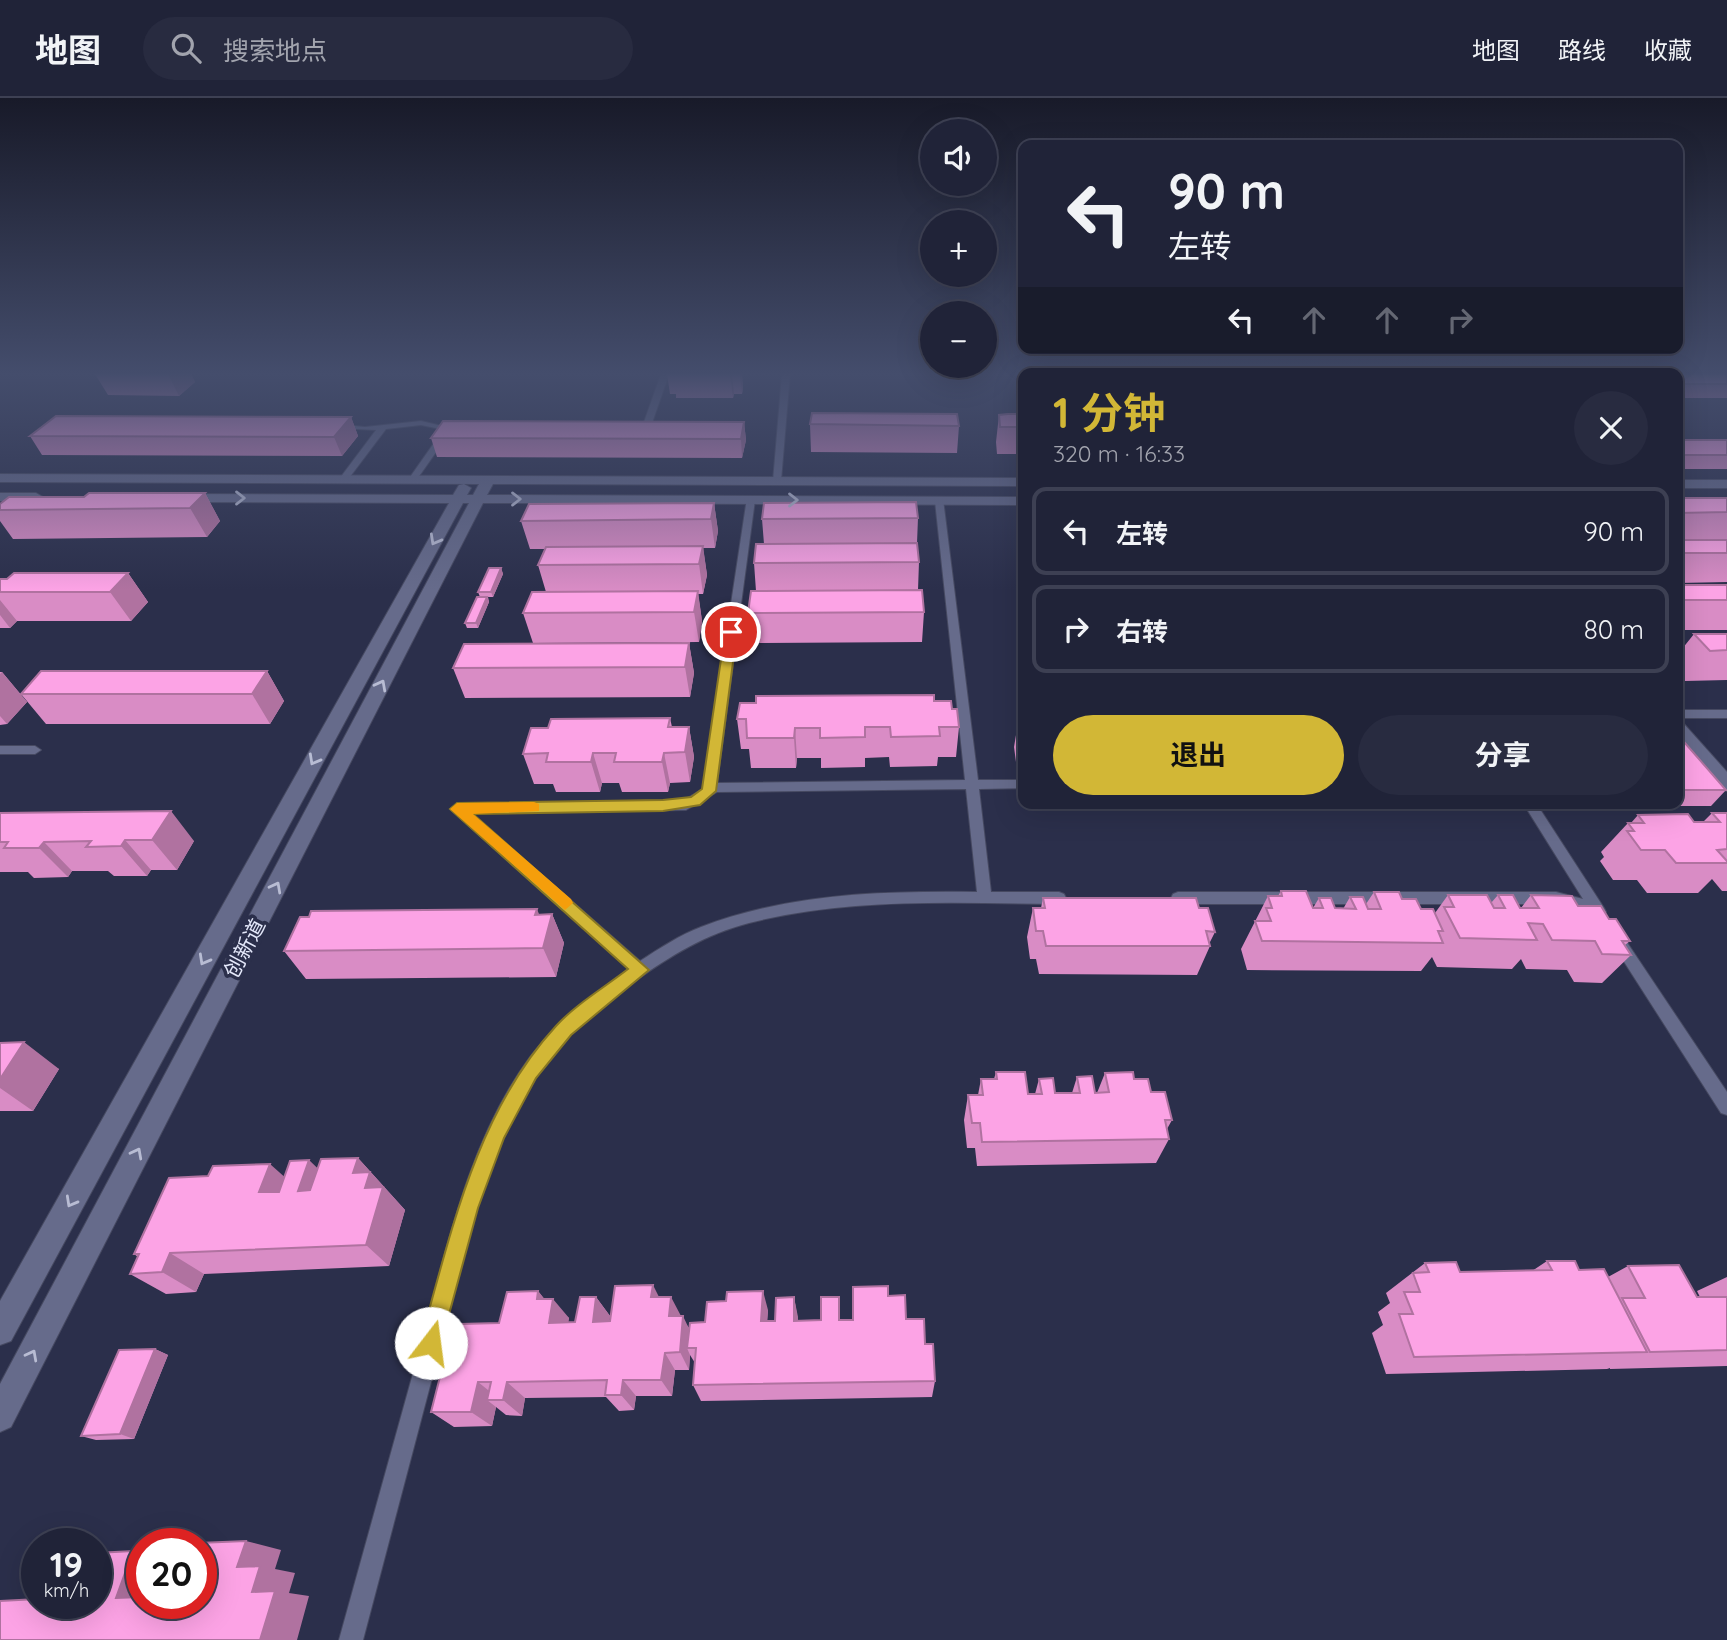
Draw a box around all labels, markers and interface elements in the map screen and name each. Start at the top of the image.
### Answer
search box [143,17,633,80]
text: 地图 [35,29,101,70]
icon: search [167,29,205,67]
text: 搜索地点 [223,34,327,67]
text: 地图 [1472,35,1520,65]
text: 路线 [1558,35,1606,65]
text: 收藏 [1644,35,1692,65]
map controls [920,119,997,378]
button: sound [920,119,997,196]
text: 90 m [1168,160,1285,221]
icon: left [1053,168,1144,259]
button: + [920,210,997,287]
text: 左转 [1168,226,1232,266]
button: − [920,301,997,378]
icon: left [1222,301,1260,339]
icon: ahead [1295,301,1333,339]
icon: ahead [1368,301,1406,339]
icon: right [1441,301,1479,339]
text: 1 分钟 [1053,386,1165,439]
button: close [1574,391,1648,465]
text: 320 m · 16:33 [1053,439,1185,468]
one-way arrow [235,490,245,506]
one-way arrow [511,491,522,507]
one-way arrow [788,492,798,508]
icon: left [1057,512,1095,550]
text: 90 m [1583,515,1644,548]
text: 左转 [1116,517,1168,550]
one-way arrow [430,532,443,545]
pin [701,602,761,662]
icon: right [1057,610,1095,648]
icon: arrive [712,613,750,651]
text: 80 m [1584,613,1644,646]
text: 右转 [1116,615,1168,648]
one-way arrow [373,680,387,692]
button: 退出 [1053,715,1344,795]
button: 分享 [1358,715,1648,795]
one-way arrow [309,753,322,766]
one-way arrow [268,881,281,894]
street label: 创新道 [218,914,270,982]
one-way arrow [199,952,212,965]
one-way arrow [129,1148,142,1161]
one-way arrow [66,1195,79,1207]
position arrow [394,1306,468,1380]
one-way arrow [23,1350,37,1362]
speed limit sign: 20 [126,1528,217,1619]
text: 19 [50,1542,83,1586]
text: km/h [44,1579,89,1602]

